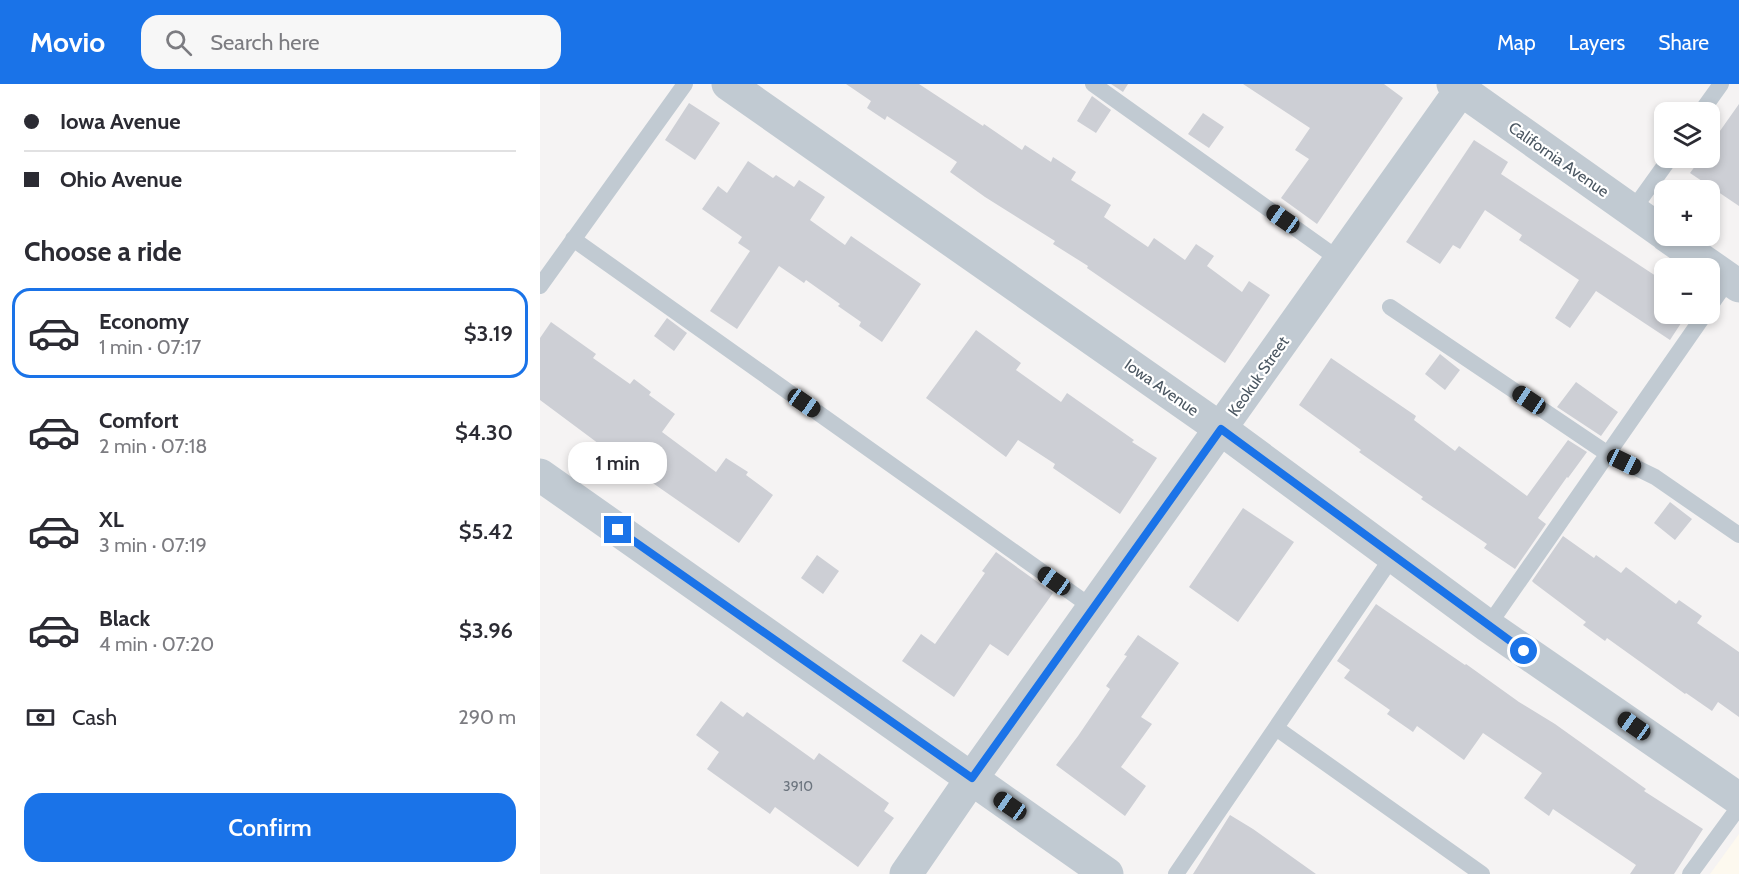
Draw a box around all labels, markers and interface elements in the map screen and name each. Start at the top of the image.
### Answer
search box [141,15,561,69]
text: Movio [30,25,105,59]
icon: search [162,26,195,59]
text: Search here [210,29,320,56]
text: Map [1497,30,1536,55]
text: Layers [1569,30,1625,55]
text: Share [1658,30,1709,55]
map controls [1654,102,1720,324]
button: layers [1654,102,1720,168]
text: Iowa Avenue [60,108,181,135]
street label: California Avenue [1505,118,1613,201]
text: Ohio Avenue [60,166,182,193]
button: + [1654,180,1720,246]
car [1263,201,1303,237]
text: Choose a ride [24,235,182,268]
button: − [1654,258,1720,324]
icon: car [27,306,81,360]
text: Economy [99,308,189,335]
text: $3.19 [464,320,513,347]
street label: Keokuk Street [1224,332,1293,420]
text: 1 min · 07:17 [99,335,201,359]
street label: Iowa Avenue [1121,355,1202,420]
car [1509,382,1549,418]
car [784,385,824,421]
icon: car [27,405,81,459]
text: Comfort [99,407,178,434]
text: $4.30 [455,419,513,446]
text: 2 min · 07:18 [99,434,207,458]
callout: 1 min [568,443,668,485]
car [1604,446,1644,478]
text: 1 min [595,451,640,475]
icon: car [27,504,81,558]
text: XL [99,506,124,533]
route end [604,516,631,543]
text: $5.42 [459,518,513,545]
text: 3 min · 07:19 [99,533,207,557]
car [1034,563,1074,599]
icon: car [27,603,81,657]
text: Black [99,605,150,632]
text: $3.96 [459,617,513,644]
text: 4 min · 07:20 [99,632,214,656]
route start [1510,637,1537,664]
icon: cash [24,701,57,734]
text: Cash [72,704,117,731]
text: 290 m [458,705,516,729]
car [1614,708,1654,744]
house number: 3910 [783,777,813,795]
car [990,788,1030,824]
button: Confirm [24,793,516,862]

